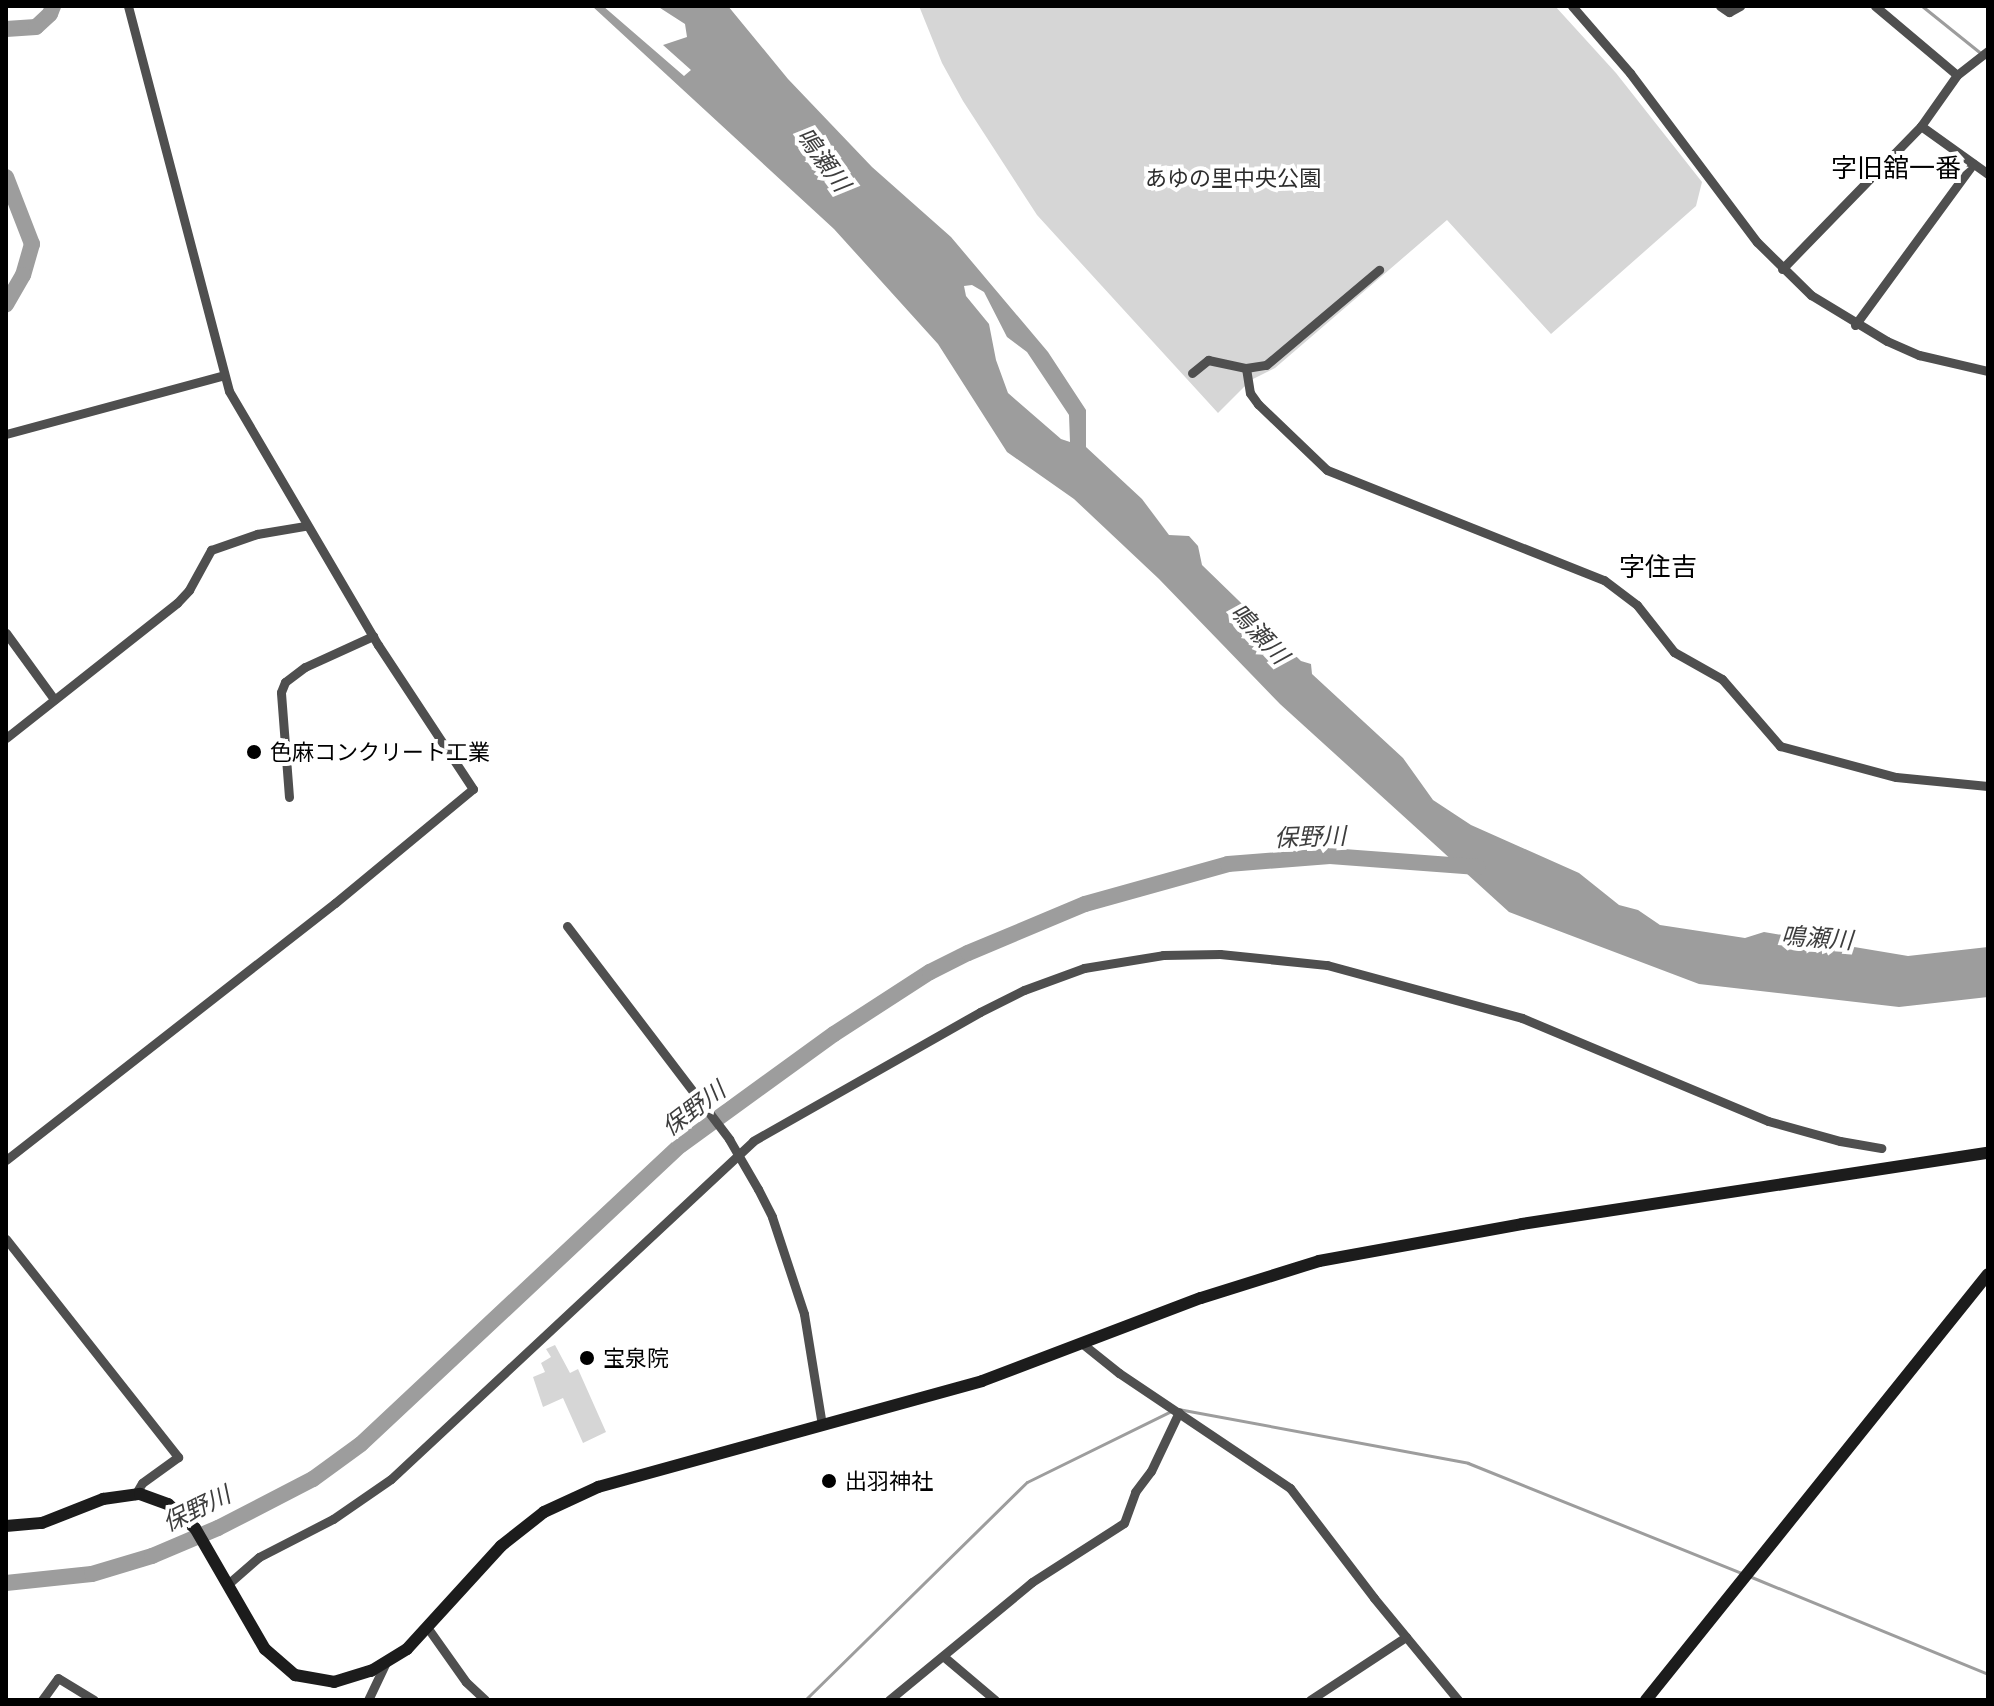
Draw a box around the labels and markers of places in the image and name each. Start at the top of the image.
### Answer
place label: 色麻コンクリート工業 [270,739,490,765]
marker: 色麻コンクリート工業 [245,743,263,761]
place label: 宝泉院 [603,1345,669,1371]
marker: 宝泉院 [578,1349,596,1367]
place label: 出羽神社 [845,1468,933,1494]
marker: 出羽神社 [820,1472,838,1490]

